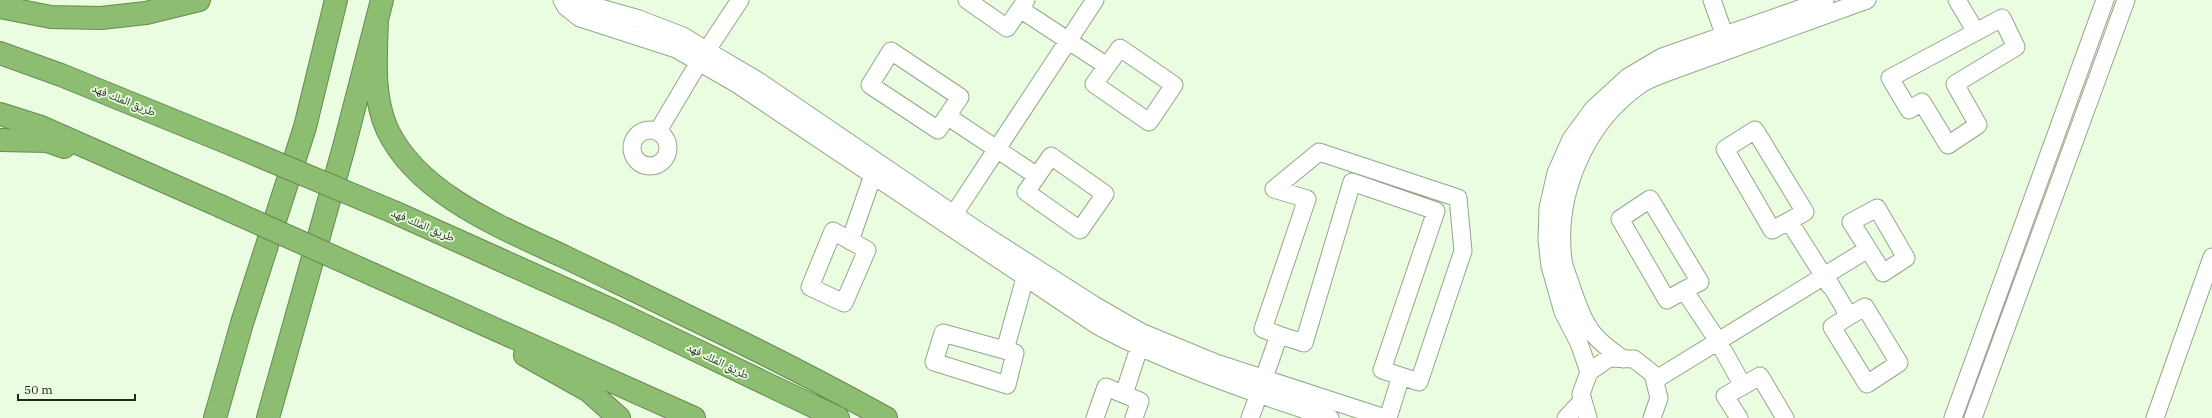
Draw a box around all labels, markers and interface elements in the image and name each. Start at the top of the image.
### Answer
street label: طريق الملك فهد [90,80,158,119]
street label: طريق الملك فهد [389,204,457,245]
street label: طريق الملك فهد [684,339,752,382]
scale bar [18,376,135,402]
text: 50 m [24,382,53,397]

